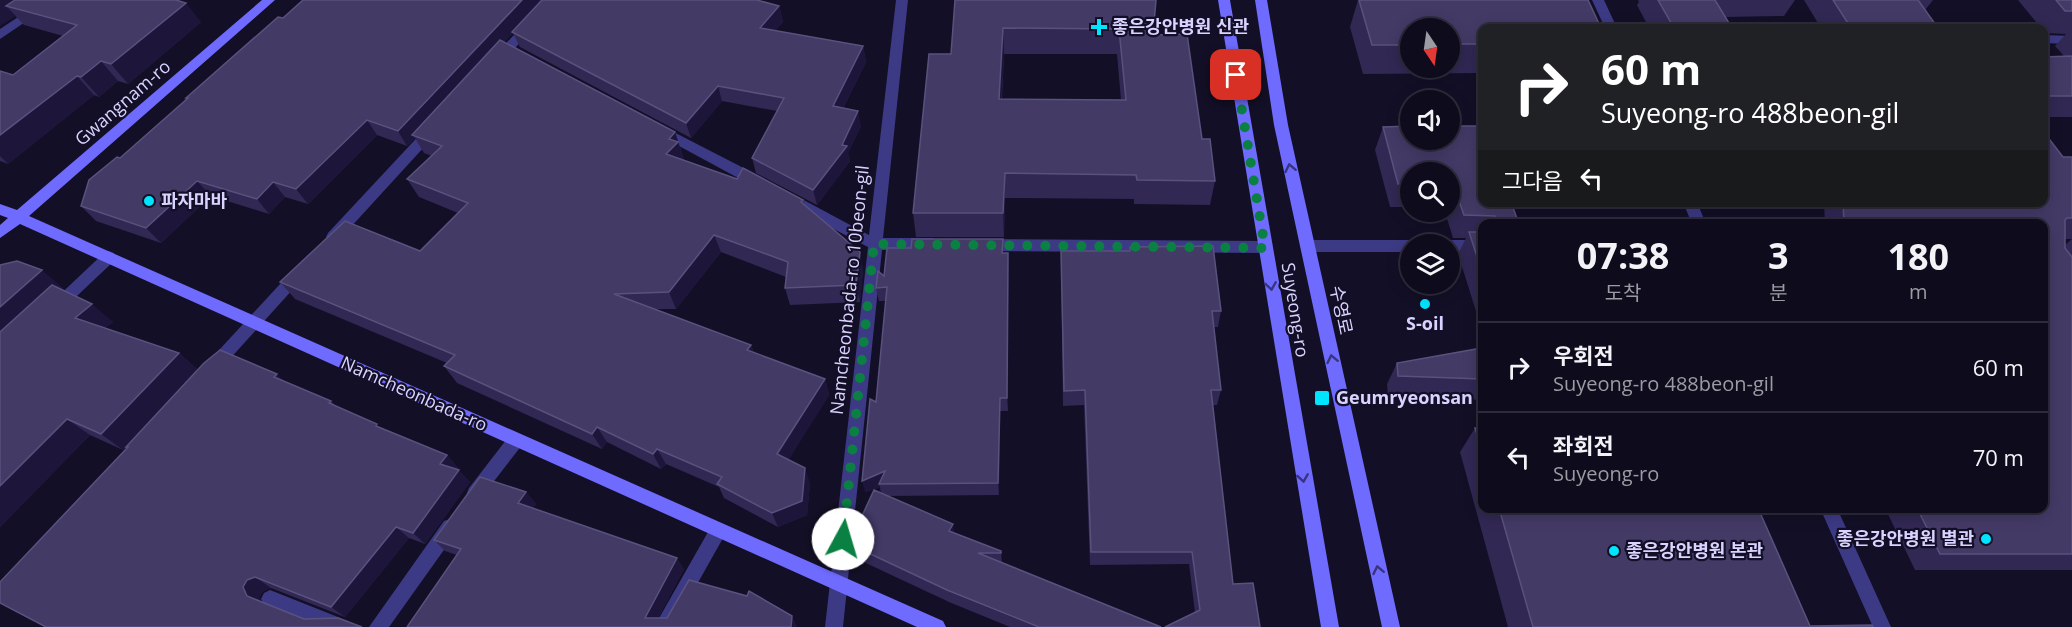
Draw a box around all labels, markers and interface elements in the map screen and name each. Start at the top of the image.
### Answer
place label: 좋은강안병원 신관 [1112,14,1250,38]
marker: 좋은강안병원 신관 [1090,18,1108,36]
north arrow [1400,18,1460,78]
map controls [1400,18,1460,294]
text: 60 m [1601,40,1701,97]
icon: right [1502,48,1580,126]
pin [1210,49,1261,100]
street label: Gwangnam-ro [69,54,175,151]
icon: arrive [1219,58,1252,91]
button: sound [1400,90,1460,150]
text: Suyeong-ro 488beon-gil [1601,94,1899,131]
button: search [1400,162,1460,222]
icon: left [1575,162,1608,195]
street label: Namcheonbada-ro 10beon-gil [824,164,874,416]
one-way arrow [1285,164,1298,174]
text: 그다음 [1502,165,1563,195]
place label: 파자마바 [161,188,228,212]
marker: 파자마바 [142,194,156,208]
text: 07:38 [1577,231,1669,280]
text: 3 [1768,231,1789,280]
text: 180 [1887,232,1949,281]
button: layers [1400,234,1460,294]
street label: Suyeong-ro [1277,261,1315,359]
text: m [1909,278,1928,305]
text: 도착 [1605,279,1641,306]
text: 분 [1769,279,1788,306]
one-way arrow [1265,281,1277,290]
street label: 수영로 [1325,283,1359,337]
marker: S-oil [1418,297,1432,311]
place label: S-oil [1406,311,1444,335]
text: 우회전 [1553,340,1614,370]
street label: Namcheonbada-ro [337,350,491,436]
icon: right [1502,351,1535,384]
text: 60 m [1973,352,2024,382]
one-way arrow [1326,354,1339,364]
text: Suyeong-ro 488beon-gil [1553,370,1774,397]
place label: Geumryeonsan [1336,385,1473,409]
marker: Geumryeonsan [1313,389,1331,407]
text: 좌회전 [1553,430,1614,460]
icon: left [1502,441,1535,474]
text: 70 m [1973,442,2024,472]
text: Suyeong-ro [1553,460,1659,487]
one-way arrow [1297,473,1309,483]
position arrow [811,507,875,571]
place label: 좋은강안병원 별관 [1837,526,1974,550]
marker: 좋은강안병원 별관 [1979,532,1993,546]
place label: 좋은강안병원 본관 [1626,538,1764,562]
marker: 좋은강안병원 본관 [1607,544,1621,558]
one-way arrow [1373,565,1386,575]

